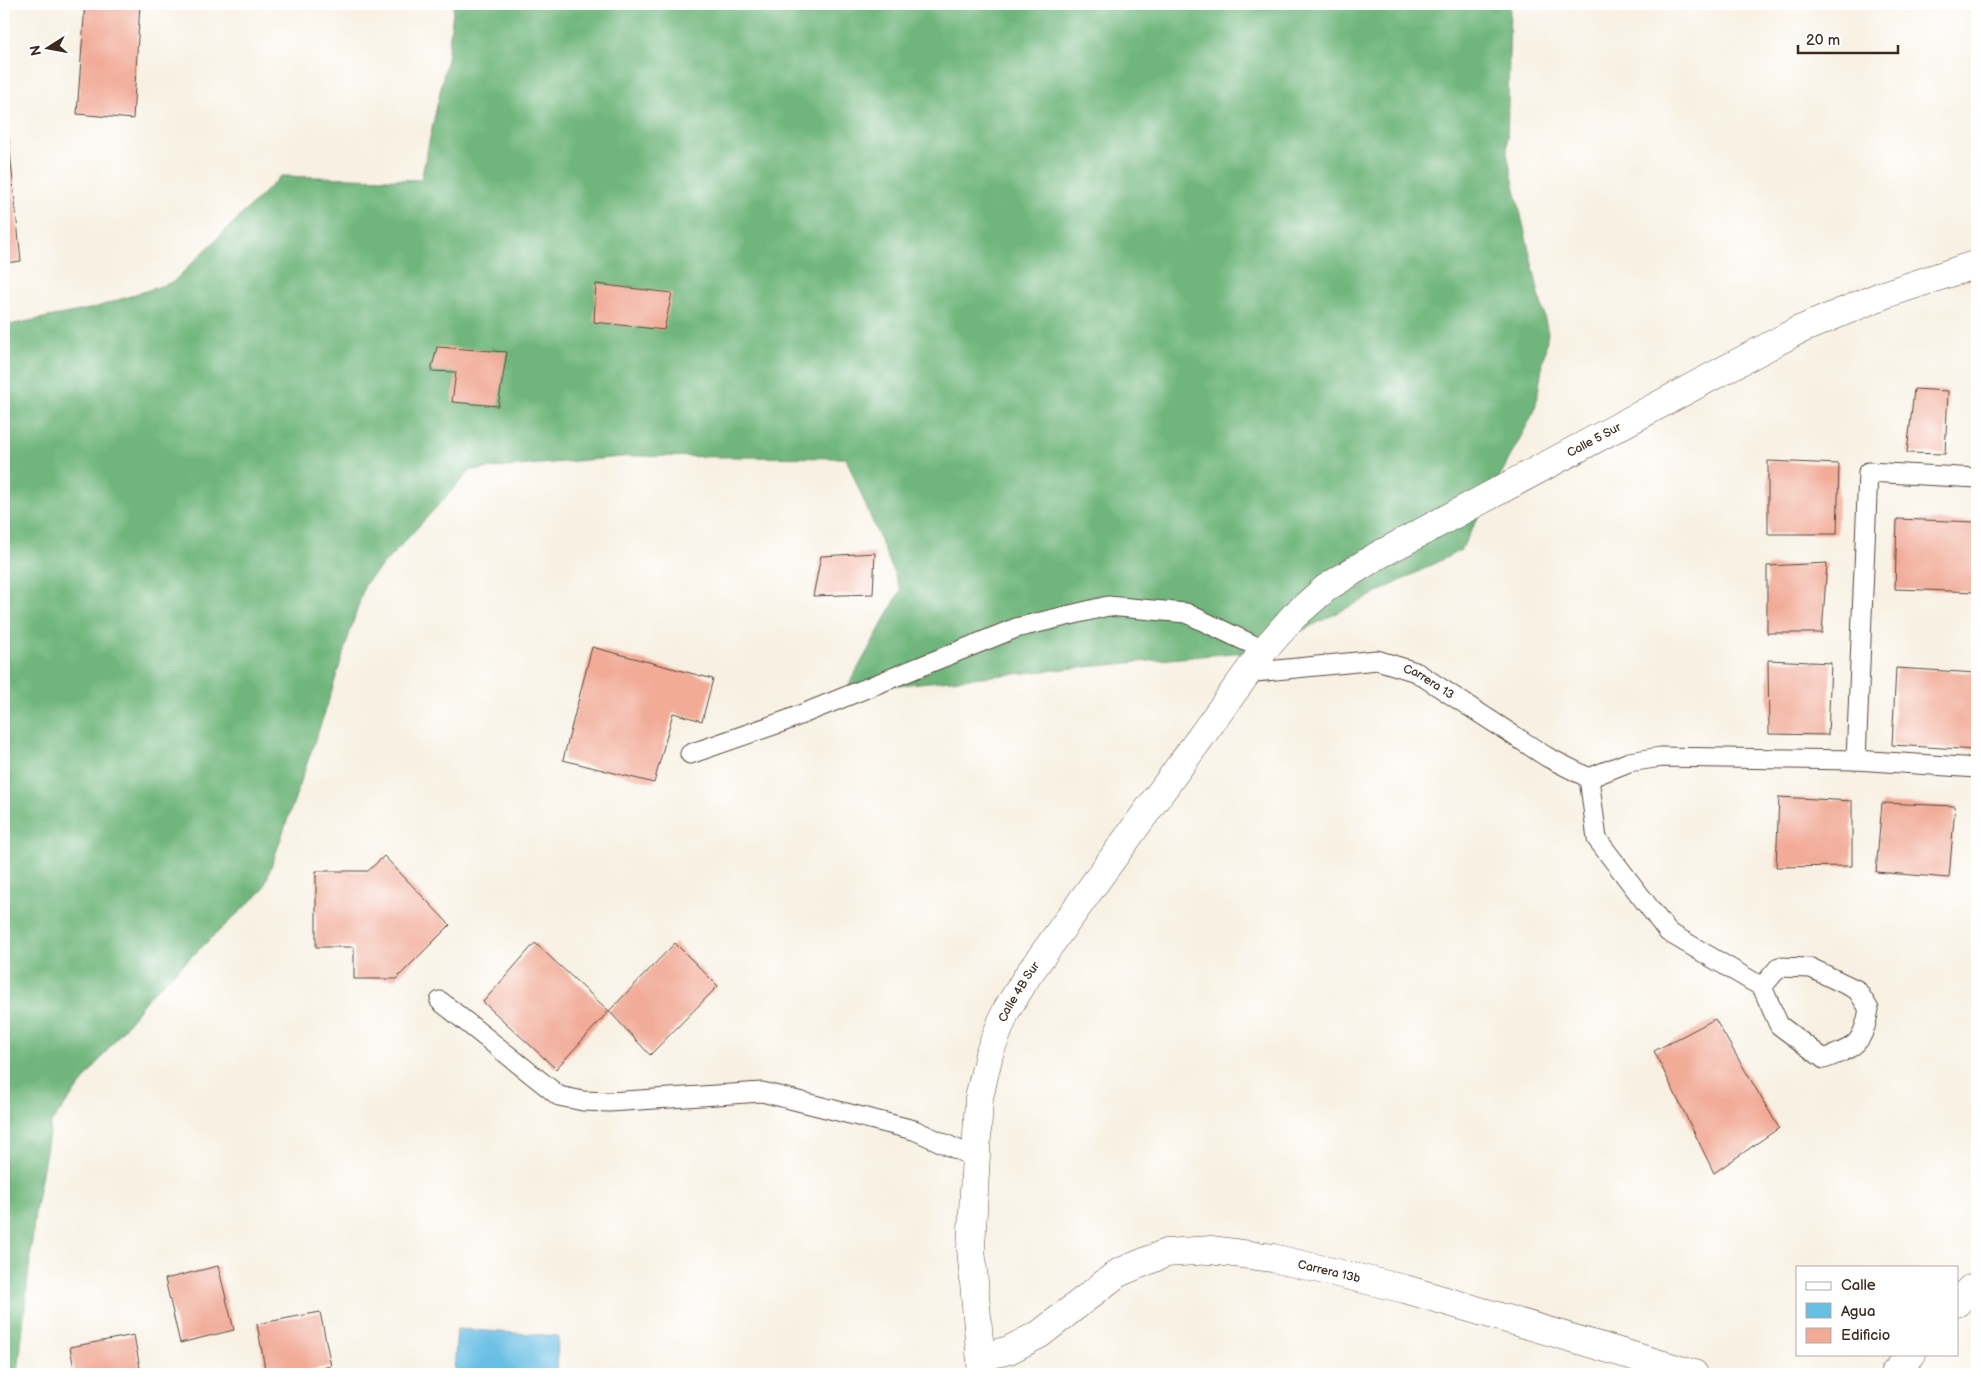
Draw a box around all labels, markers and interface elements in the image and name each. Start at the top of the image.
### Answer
north arrow [22,22,72,72]
scale bar [1798,22,1898,54]
text: 20 m [1806,31,1840,50]
text: N [26,44,45,57]
street label: Calle 5 Sur [1564,419,1624,460]
street label: Carrera 13 [1401,661,1457,702]
street label: Calle 4B Sur [995,958,1043,1024]
street label: Carrera 13b [1296,1257,1362,1286]
legend [1796,1266,1958,1356]
text: Calle [1841,1276,1876,1295]
text: Agua [1841,1302,1875,1321]
text: Edificio [1841,1326,1890,1345]

